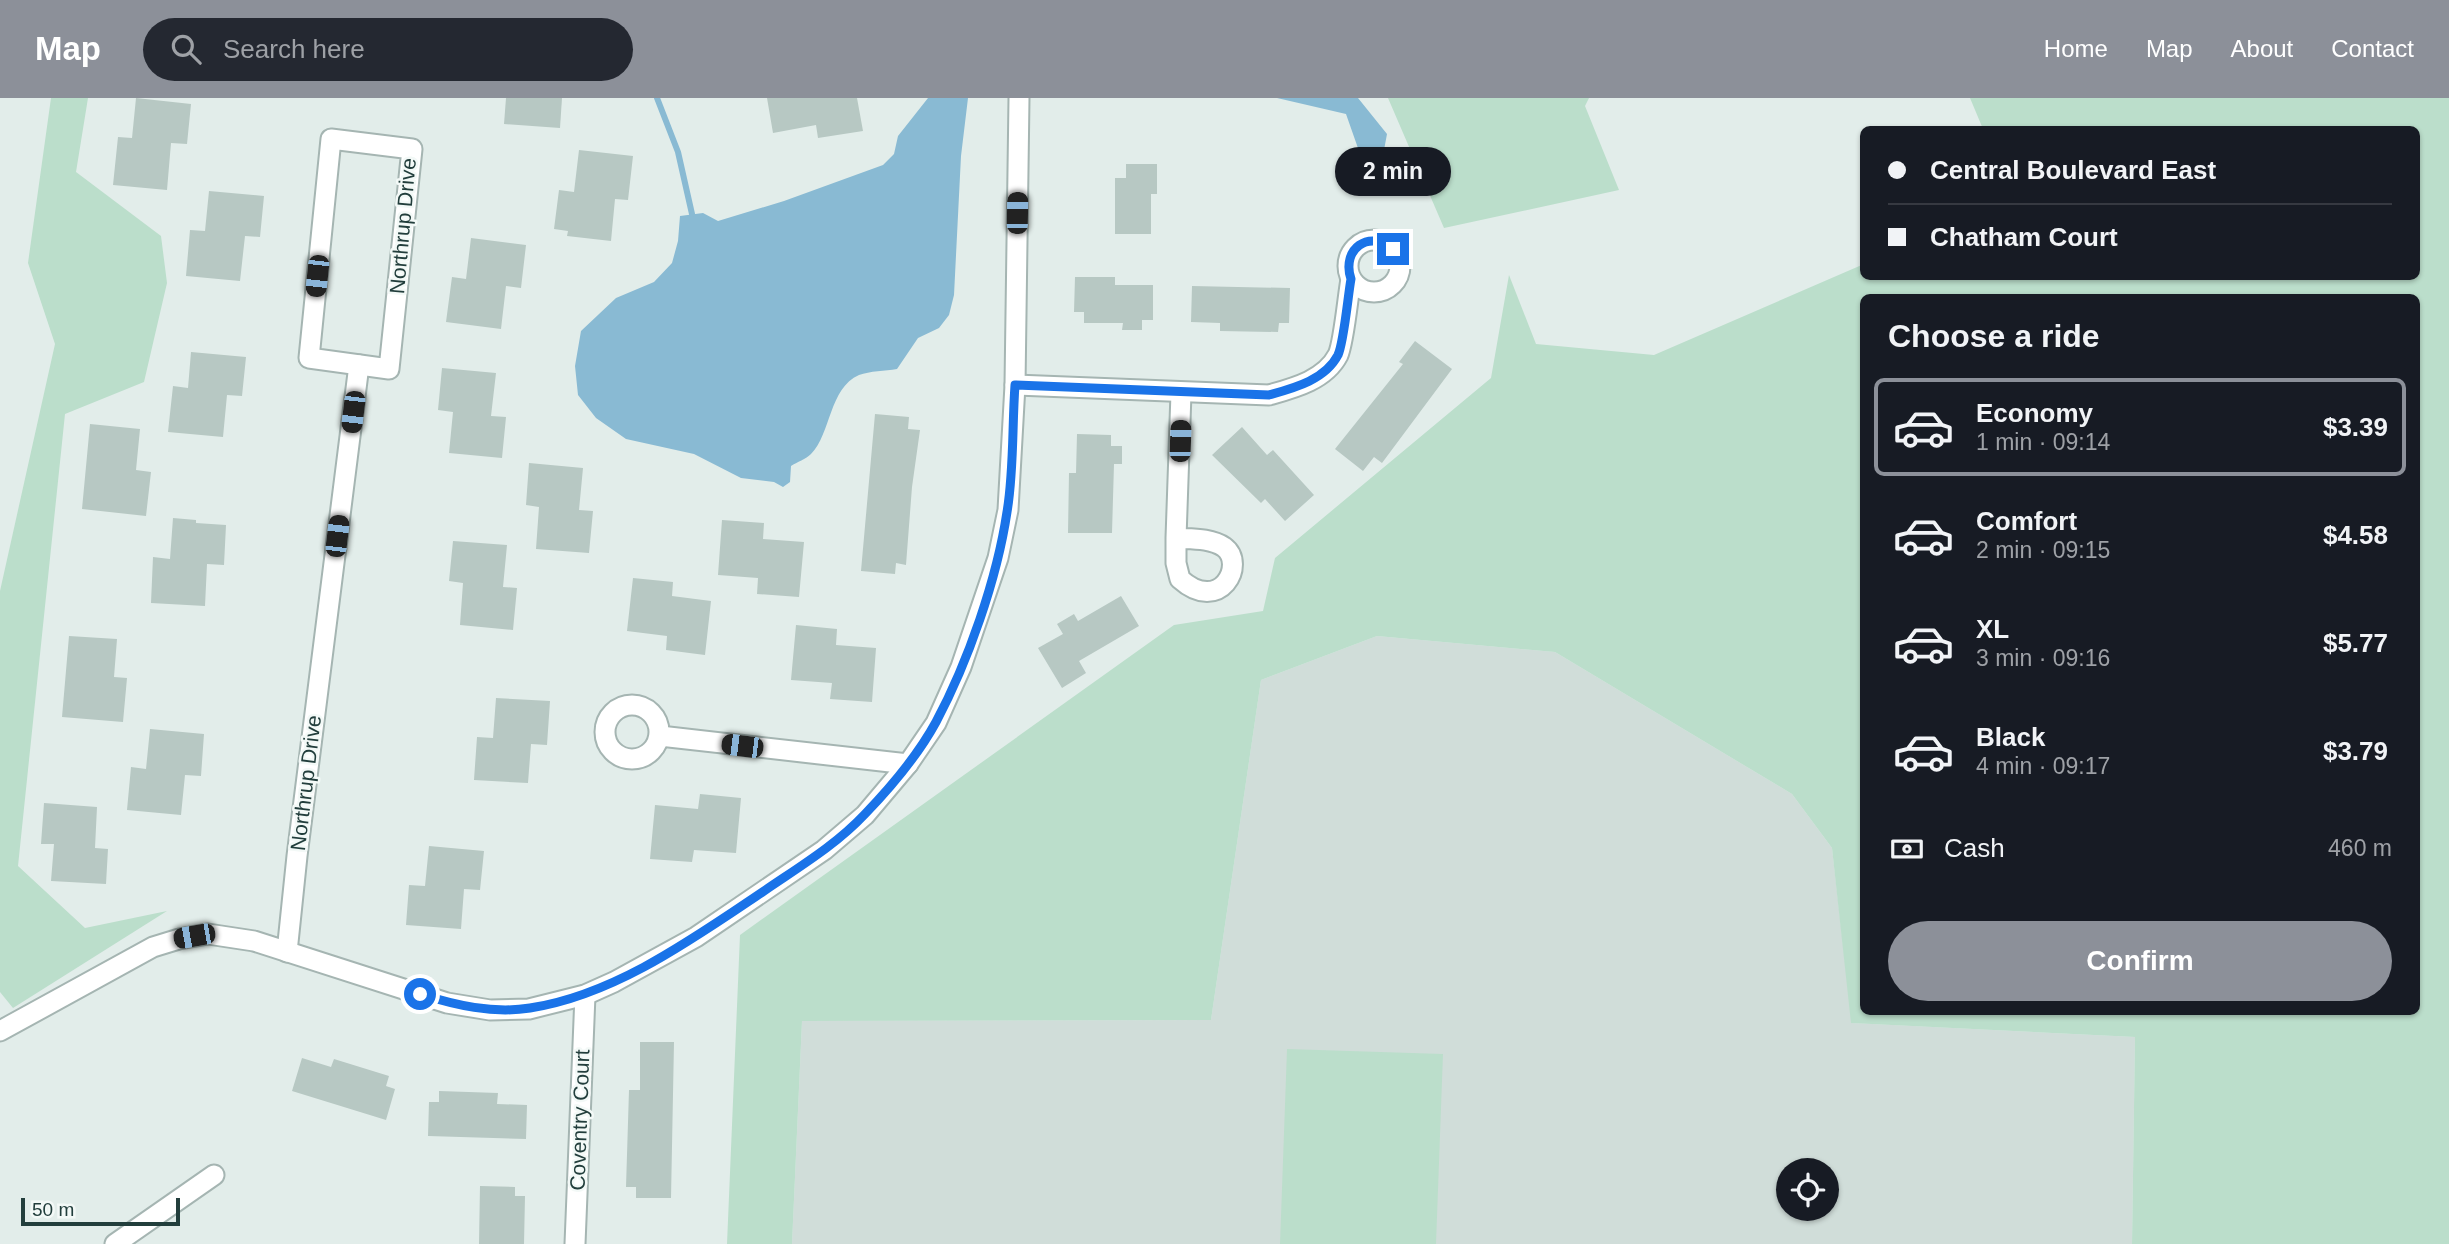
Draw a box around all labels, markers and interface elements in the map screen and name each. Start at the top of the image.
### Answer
search box [143,18,633,81]
text: Map [35,30,101,67]
icon: search [167,30,205,68]
text: Search here [223,34,365,64]
text: Home [2044,35,2108,62]
text: Map [2146,35,2193,62]
text: About [2231,35,2293,62]
text: Contact [2331,35,2414,62]
callout: 2 min [1335,148,1451,197]
text: Central Boulevard East [1930,155,2216,185]
street label: Northrup Drive [385,157,420,295]
text: 2 min [1363,158,1423,184]
car [1007,192,1028,234]
text: Chatham Court [1930,222,2118,252]
route end [1377,233,1409,265]
car [305,254,330,298]
text: Choose a ride [1888,318,2100,354]
car [341,390,366,434]
icon: car [1892,396,1955,459]
text: Economy [1976,398,2093,428]
text: $3.39 [2323,412,2388,442]
car [1169,420,1192,462]
text: 1 min · 09:14 [1976,429,2110,455]
icon: car [1892,504,1955,567]
text: Comfort [1976,506,2077,536]
car [325,514,350,558]
text: $4.58 [2323,520,2388,550]
text: 2 min · 09:15 [1976,537,2110,563]
icon: car [1892,612,1955,675]
text: XL [1976,614,2009,644]
text: $5.77 [2323,628,2388,658]
text: 3 min · 09:16 [1976,645,2110,671]
street label: Northrup Drive [286,714,325,852]
icon: car [1892,720,1955,783]
text: Black [1976,722,2045,752]
car [720,733,765,759]
text: $3.79 [2323,736,2388,766]
text: 4 min · 09:17 [1976,753,2110,779]
icon: cash [1888,830,1926,868]
text: Cash [1944,833,2005,863]
text: 460 m [2328,835,2392,861]
button: Confirm [1888,921,2392,1001]
car [172,922,217,950]
route start [404,978,436,1010]
street label: Coventry Court [566,1049,593,1191]
map controls [1776,1158,1839,1221]
button: locate [1776,1158,1839,1221]
scale bar [21,1195,180,1227]
text: 50 m [32,1199,74,1220]

